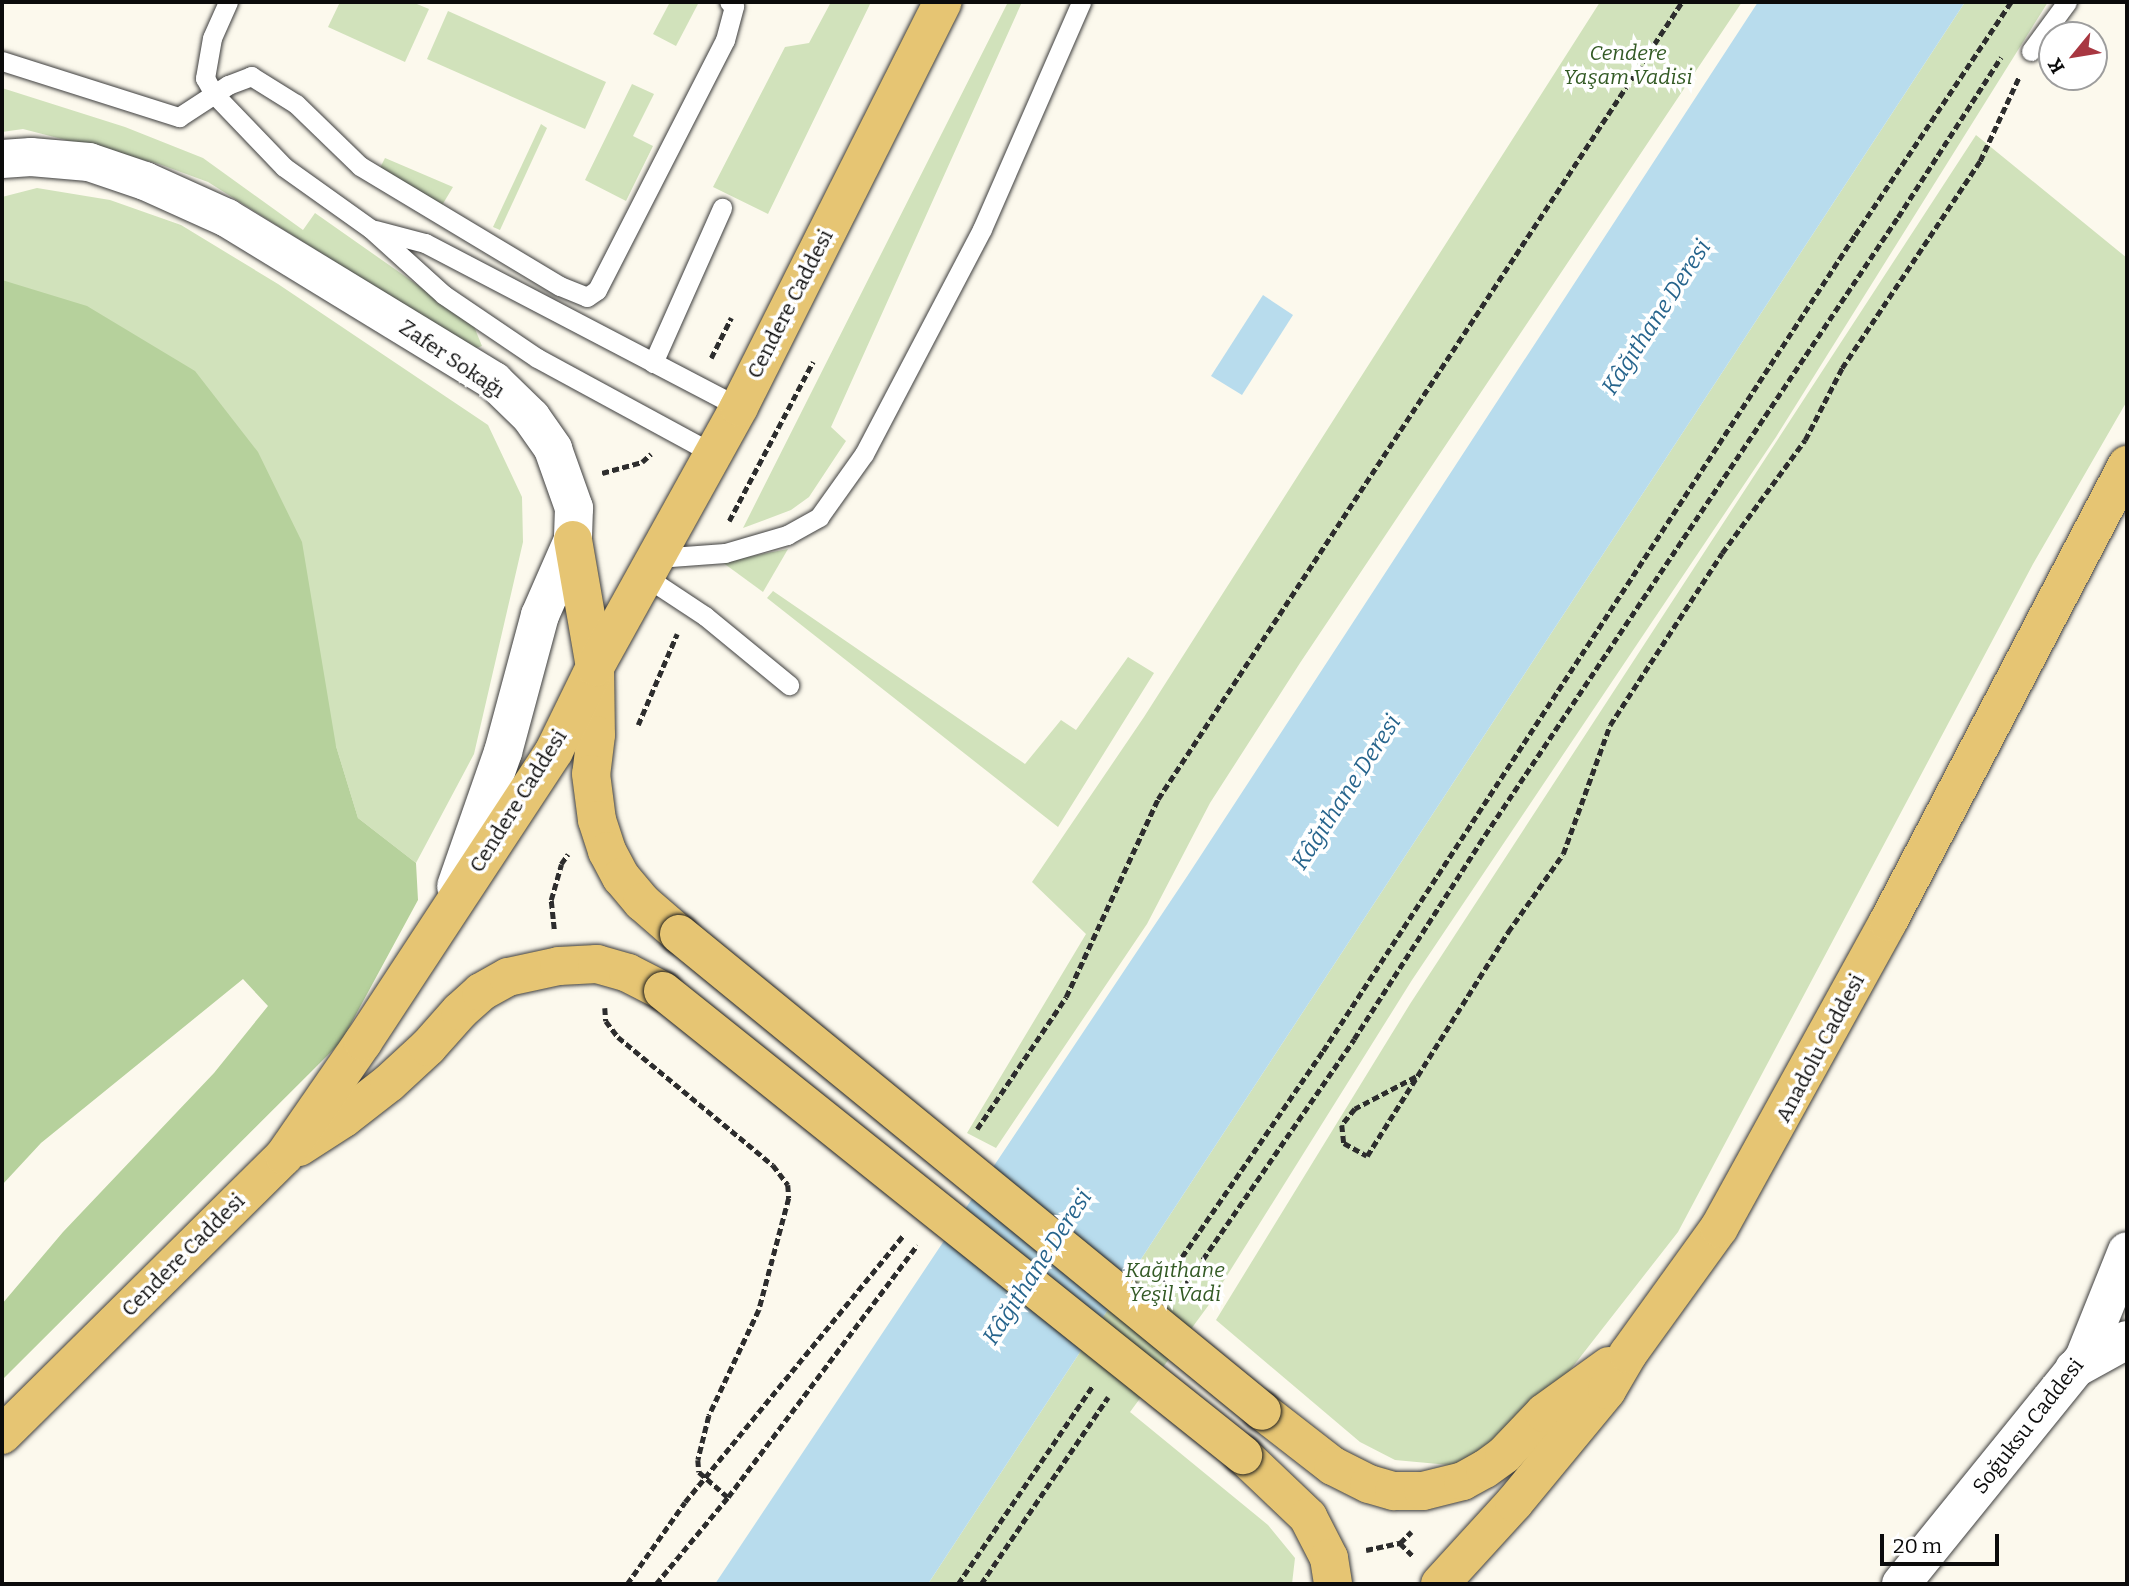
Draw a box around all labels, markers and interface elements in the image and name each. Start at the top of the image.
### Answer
north arrow [2038,21,2108,91]
park label: Cendere Yaşam Vadisi [1563,40,1693,90]
text: K [2043,54,2069,77]
street label: Cendere Caddesi [742,225,838,383]
water label: Kâğıthane Deresi [1596,234,1716,400]
street label: Zafer Sokağı [395,315,509,403]
water label: Kâğıthane Deresi [1286,709,1406,875]
street label: Cendere Caddesi [464,725,572,877]
street label: Anadolu Caddesi [1770,970,1870,1126]
water label: Kâğıthane Deresi [977,1184,1097,1350]
street label: Cendere Caddesi [116,1188,250,1322]
park label: Kağıthane Yeşil Vadi [1125,1257,1225,1307]
street label: Soğuksu Caddesi [1967,1353,2089,1499]
scale bar [1884,1520,2003,1564]
text: 20 m [1893,1533,1942,1559]

